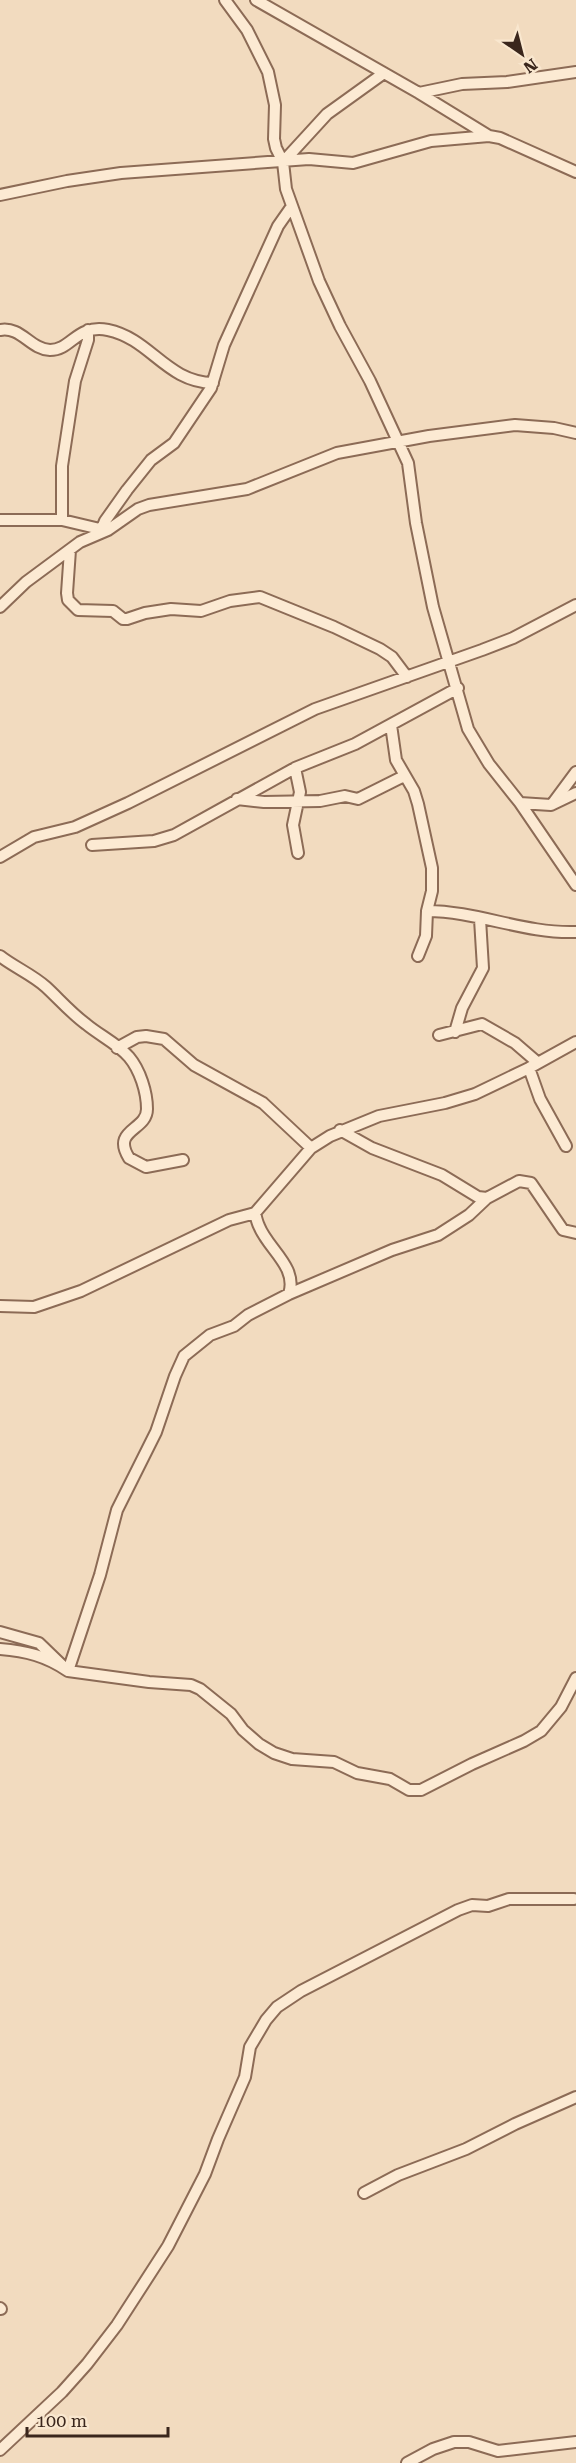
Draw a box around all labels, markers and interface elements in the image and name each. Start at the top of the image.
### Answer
north arrow [492,24,552,84]
text: N [520,55,541,77]
scale bar [27,2400,168,2438]
text: 100 m [36,2410,87,2431]

